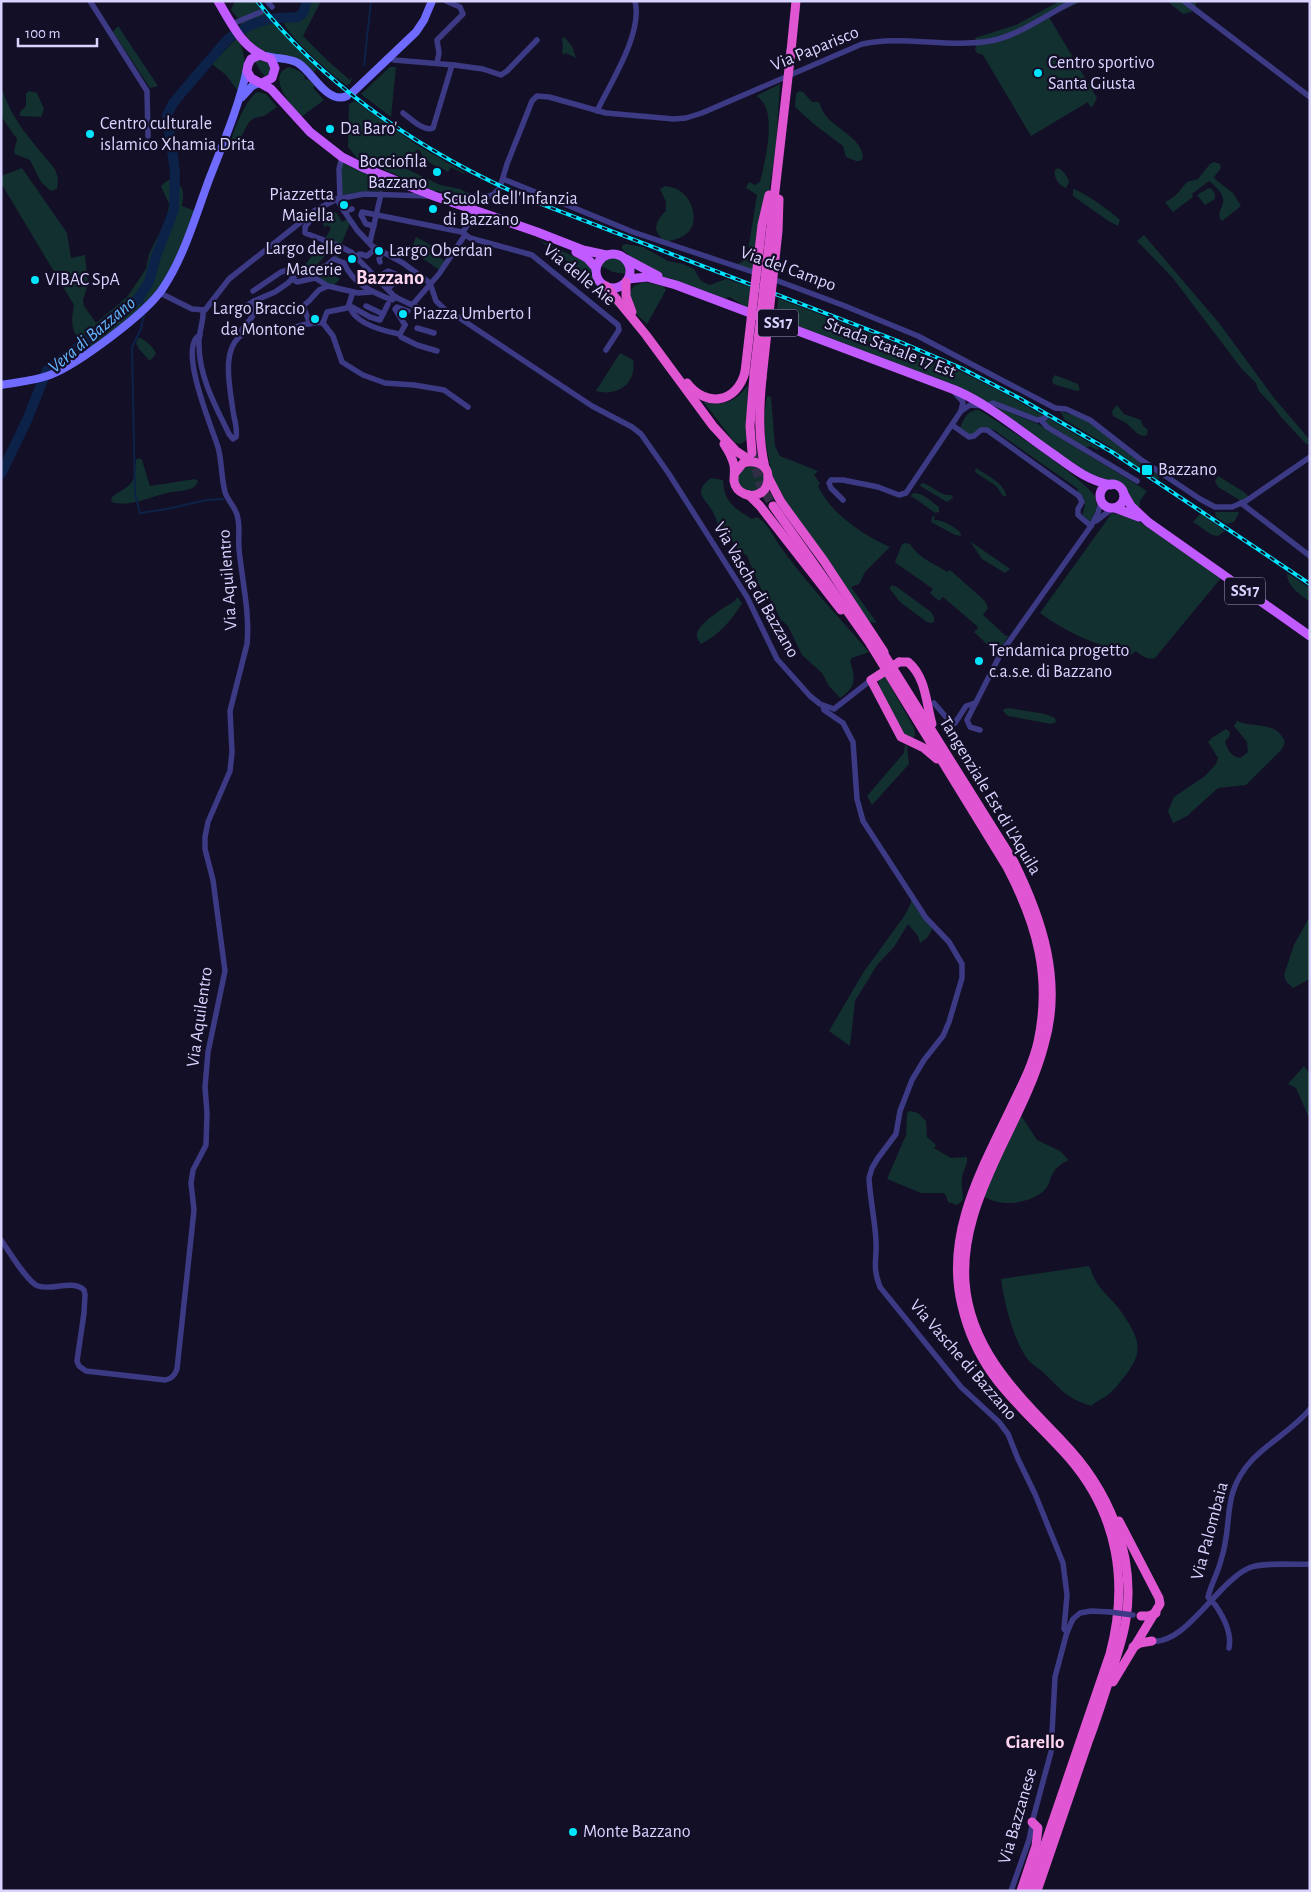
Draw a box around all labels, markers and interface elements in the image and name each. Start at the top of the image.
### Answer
scale bar [18,15,96,47]
street label: Via Paparisco [769,23,862,75]
text: 100 m [25,26,60,41]
place label: Centro sportivo Santa Giusta [1048,54,1155,93]
marker: Centro sportivo Santa Giusta [1032,67,1044,79]
place label: Centro culturale islamico Xhamia Drita [100,115,255,154]
place label: Da Baro' [340,120,397,138]
marker: Da Baro' [324,123,336,135]
marker: Centro culturale islamico Xhamia Drita [84,128,96,140]
place label: Bocciofila Bazzano [359,153,427,192]
marker: Bocciofila Bazzano [431,166,443,178]
place label: Piazzetta Maiella [269,186,334,225]
place label: Scuola dell'Infanzia di Bazzano [443,190,578,229]
marker: Piazzetta Maiella [338,199,350,211]
marker: Scuola dell'Infanzia di Bazzano [427,203,439,215]
place label: Largo delle Macerie [265,240,342,279]
street label: Via delle Aie [540,241,618,309]
place label: Largo Oberdan [389,242,493,260]
street label: Via del Campo [738,243,839,295]
marker: Largo Oberdan [373,245,385,257]
marker: Largo delle Macerie [346,253,358,265]
district label: Bazzano [356,268,424,288]
place label: VIBAC SpA [45,271,120,289]
marker: VIBAC SpA [29,274,41,286]
water label: Vera di Bazzano [45,293,139,377]
place label: Largo Braccio da Montone [213,300,305,339]
place label: Piazza Umberto I [413,305,532,323]
marker: Piazza Umberto I [397,308,409,320]
road number: SS17 [758,309,798,336]
marker: Largo Braccio da Montone [309,313,321,325]
street label: Strada Statale 17 Est [822,315,958,381]
place label: Bazzano [1158,461,1217,479]
marker: Bazzano [1140,463,1154,477]
street label: Via Vasche di Bazzano [710,519,802,661]
street label: Via Aquilentro [215,529,241,631]
road number: SS17 [1225,578,1265,604]
place label: Tendamica progetto c.a.s.e. di Bazzano [989,642,1129,681]
marker: Tendamica progetto c.a.s.e. di Bazzano [973,655,985,667]
street label: Tangenziale Est di L'Aquila [936,714,1044,878]
street label: Via Aquilentro [184,966,216,1068]
street label: Via Vasche di Bazzano [906,1296,1020,1424]
street label: Via Palombaia [1188,1480,1232,1582]
district label: Ciarello [1006,1733,1064,1752]
street label: Via Bazzanese [996,1766,1040,1866]
place label: Monte Bazzano [583,1823,691,1841]
marker: Monte Bazzano [567,1826,579,1838]

